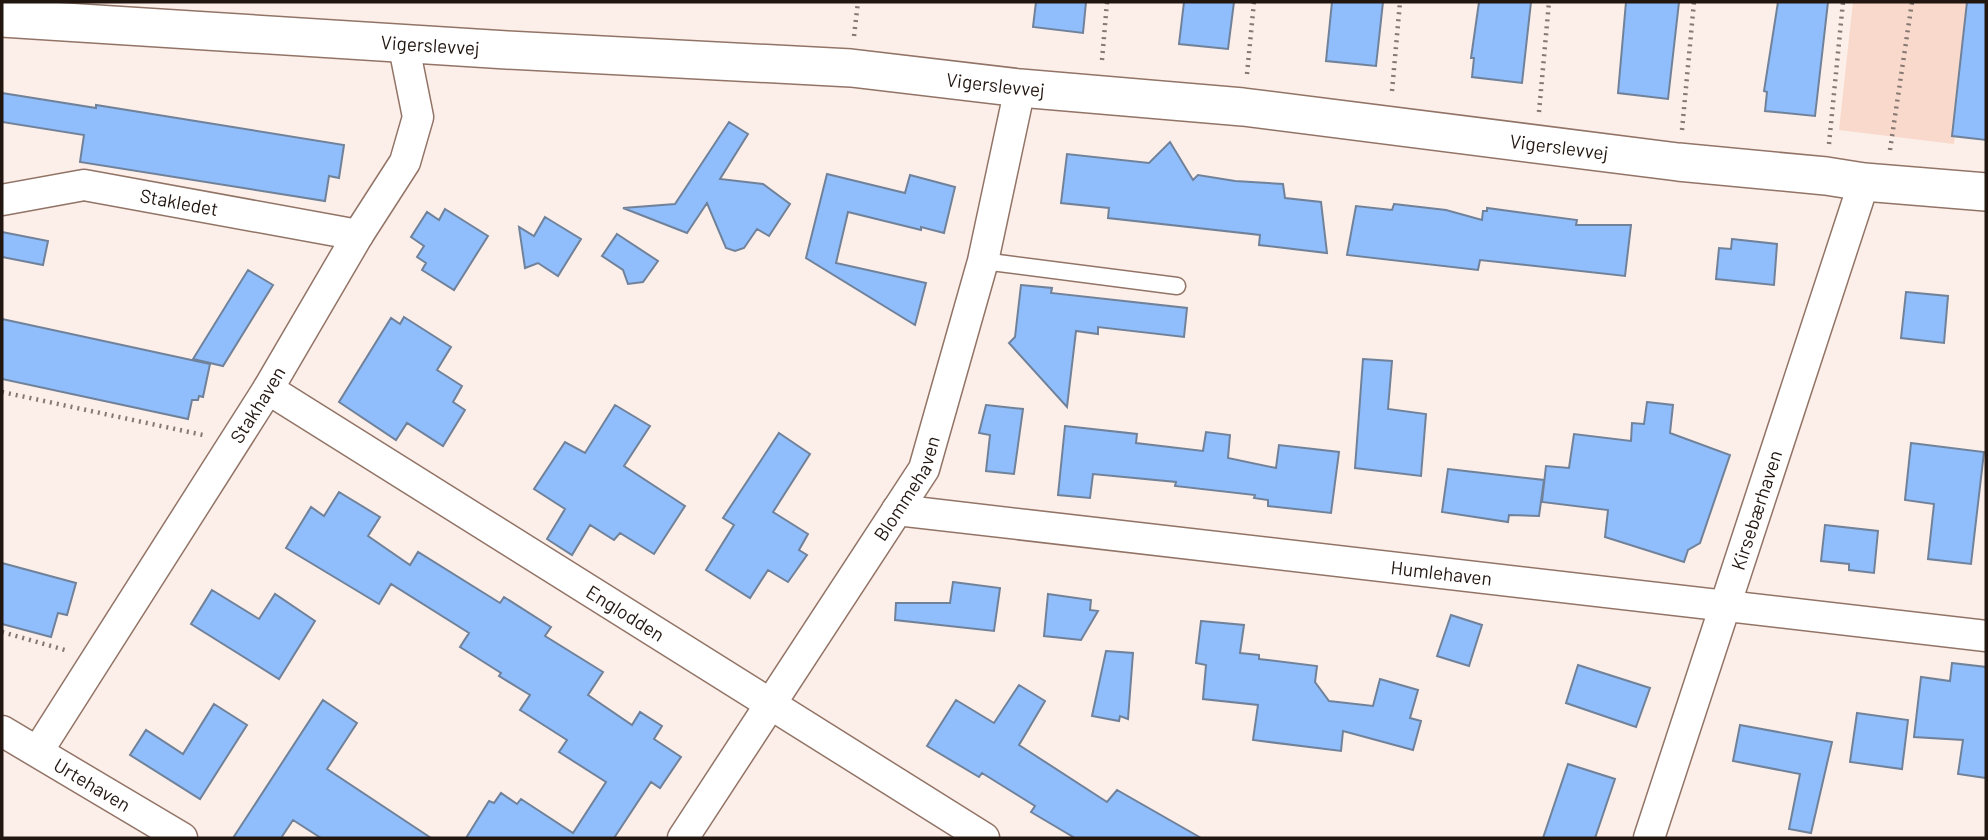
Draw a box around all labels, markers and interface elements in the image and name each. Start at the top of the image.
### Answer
street label: Vigerslevvej [380,30,480,59]
street label: Vigerslevvej [945,67,1046,101]
street label: Vigerslevvej [1508,129,1610,164]
street label: Stakledet [138,183,220,220]
street label: Stakhaven [225,362,290,447]
street label: Blommehaven [868,433,944,545]
street label: Kirsebærhaven [1726,447,1786,573]
street label: Humlehaven [1390,555,1493,590]
street label: Englodden [582,580,669,646]
street label: Urtehaven [50,753,135,816]

